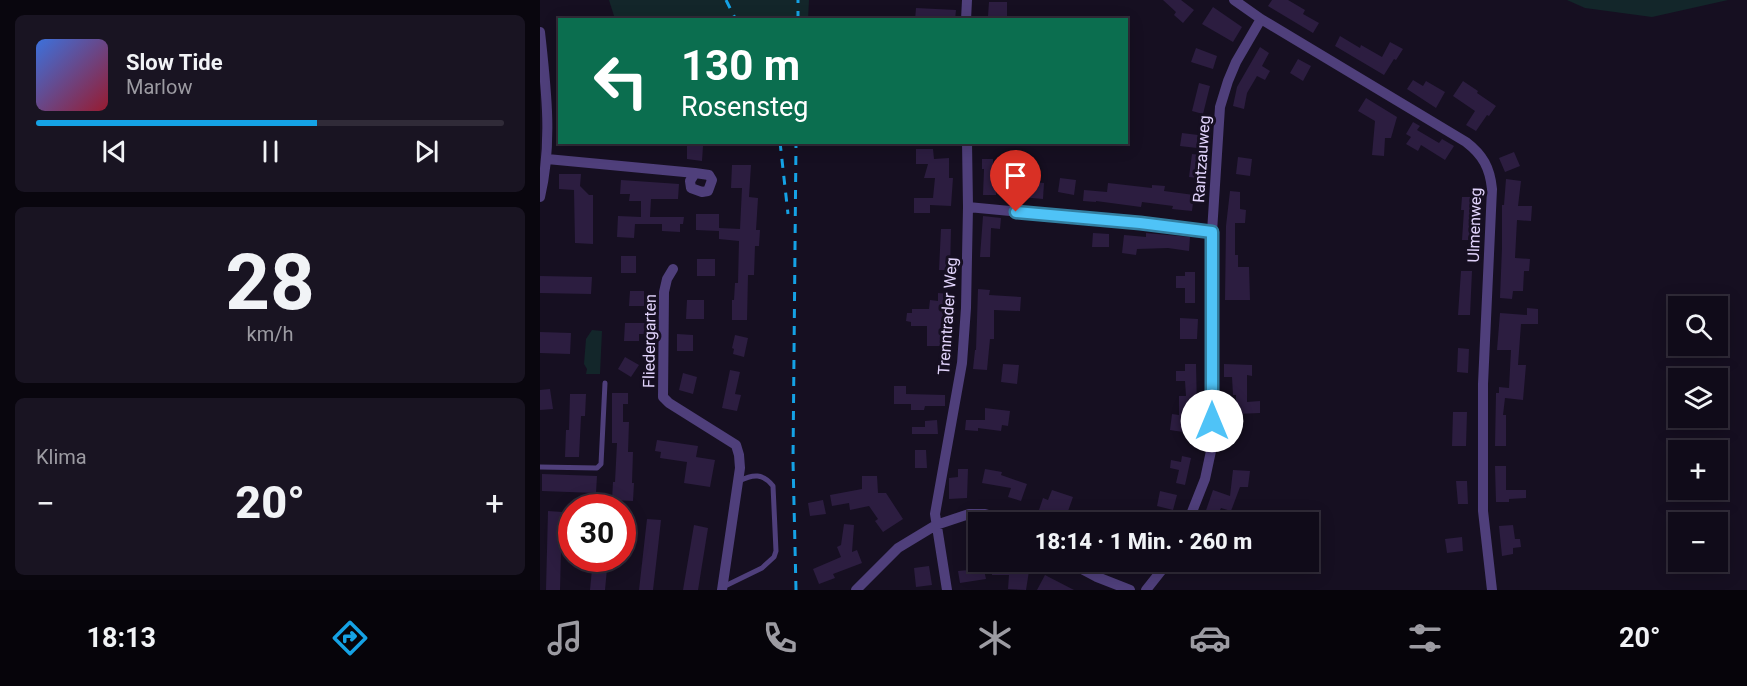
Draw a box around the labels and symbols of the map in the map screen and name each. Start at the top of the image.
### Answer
street label: Rantzauweg [1189,115,1214,203]
pin [990,150,1041,212]
street label: Ulmenweg [1464,187,1485,263]
street label: Trenntrader Weg [934,257,961,375]
street label: Fliedergarten [639,294,660,388]
position arrow [1180,389,1244,453]
speed limit sign: 30 [558,494,636,572]

